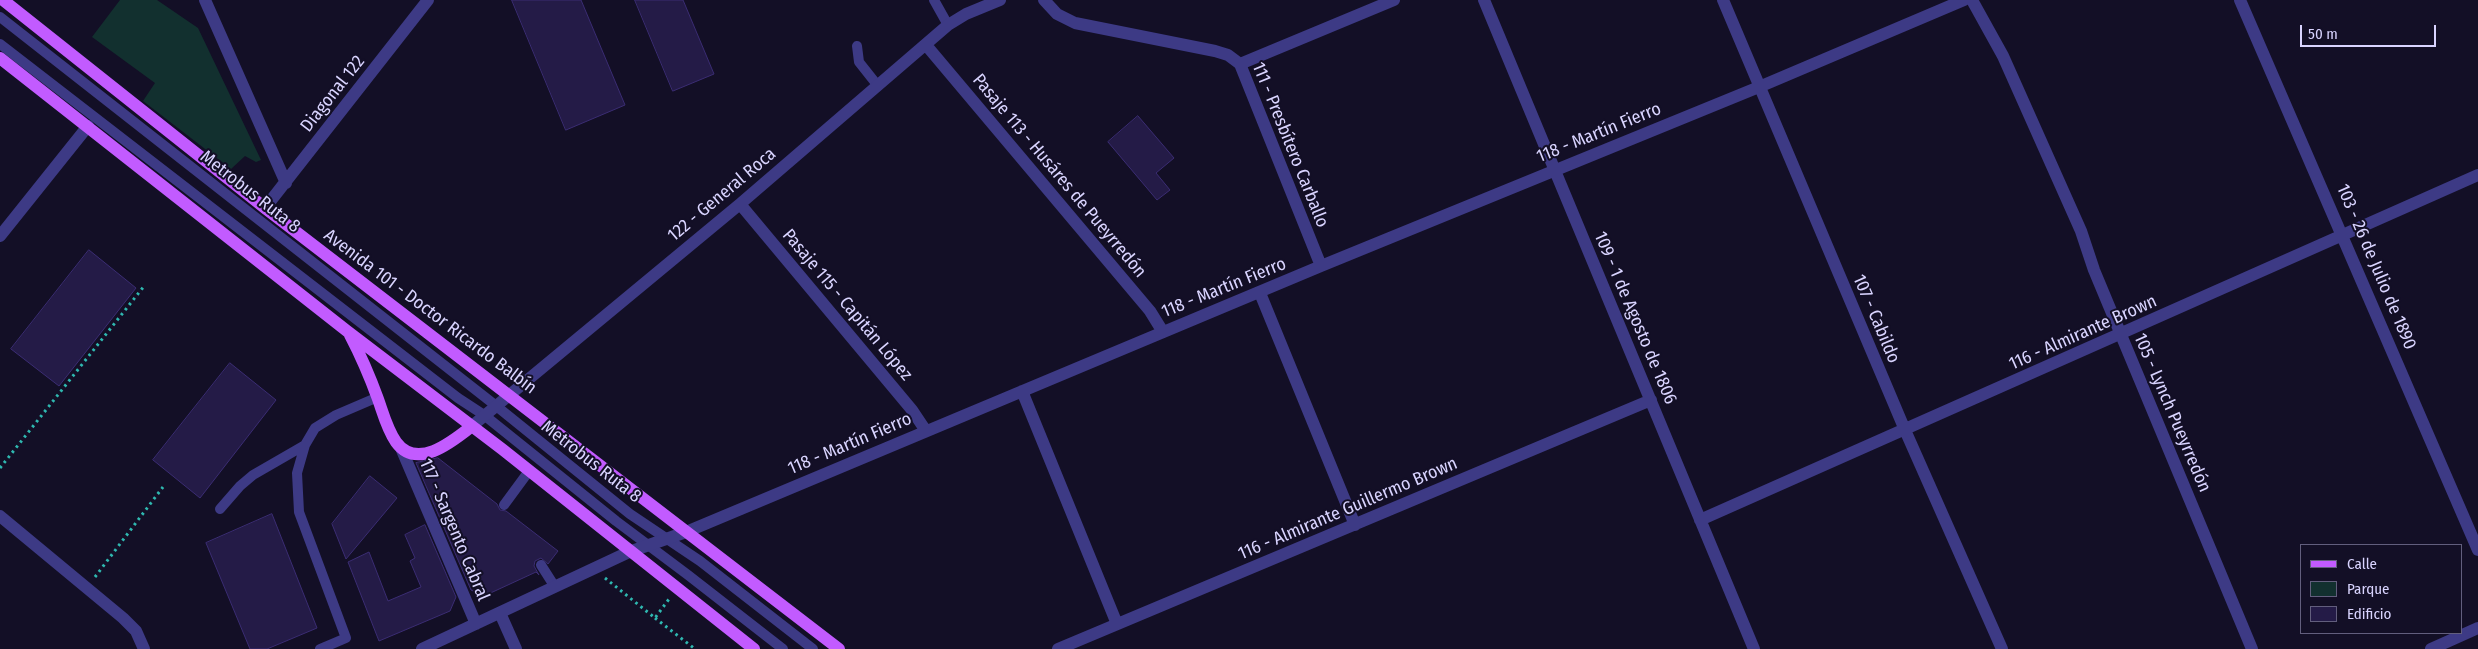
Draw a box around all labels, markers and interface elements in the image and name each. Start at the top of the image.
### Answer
scale bar [2303,15,2439,47]
text: 50 m [2308,25,2338,43]
street label: Diagonal 122 [296,51,370,137]
street label: 111 - Presbítero Carballo [1247,59,1333,231]
street label: Pasaje 113 - Husáres de Pueyrredón [968,70,1150,282]
street label: 118 - Martín Fierro [1534,98,1664,168]
street label: 122 - General Roca [664,144,780,246]
street label: Metrobus Ruta 8 [196,146,304,238]
street label: 103 - 26 de Julio de 1890 [2331,181,2421,353]
street label: Avenida 101 - Doctor Ricardo Balbín [319,225,541,399]
street label: Pasaje 115 - Capitán López [777,225,917,385]
street label: 109 - 1 de Agosto de 1806 [1589,228,1681,408]
street label: 118 - Martín Fierro [1159,253,1289,323]
street label: 107 - Cabildo [1848,271,1904,367]
street label: 116 - Almirante Brown [2006,291,2160,375]
street label: 105 - Lynch Pueyrredón [2129,330,2215,496]
street label: 118 - Martín Fierro [785,408,915,480]
street label: Metrobus Ruta 8 [537,416,645,508]
street label: 116 - Almirante Guillermo Brown [1235,453,1461,565]
street label: 117 - Sargento Cabral [414,456,494,604]
legend [2300,544,2463,634]
text: Calle [2347,555,2377,573]
text: Parque [2347,580,2390,598]
text: Edificio [2347,605,2392,623]

